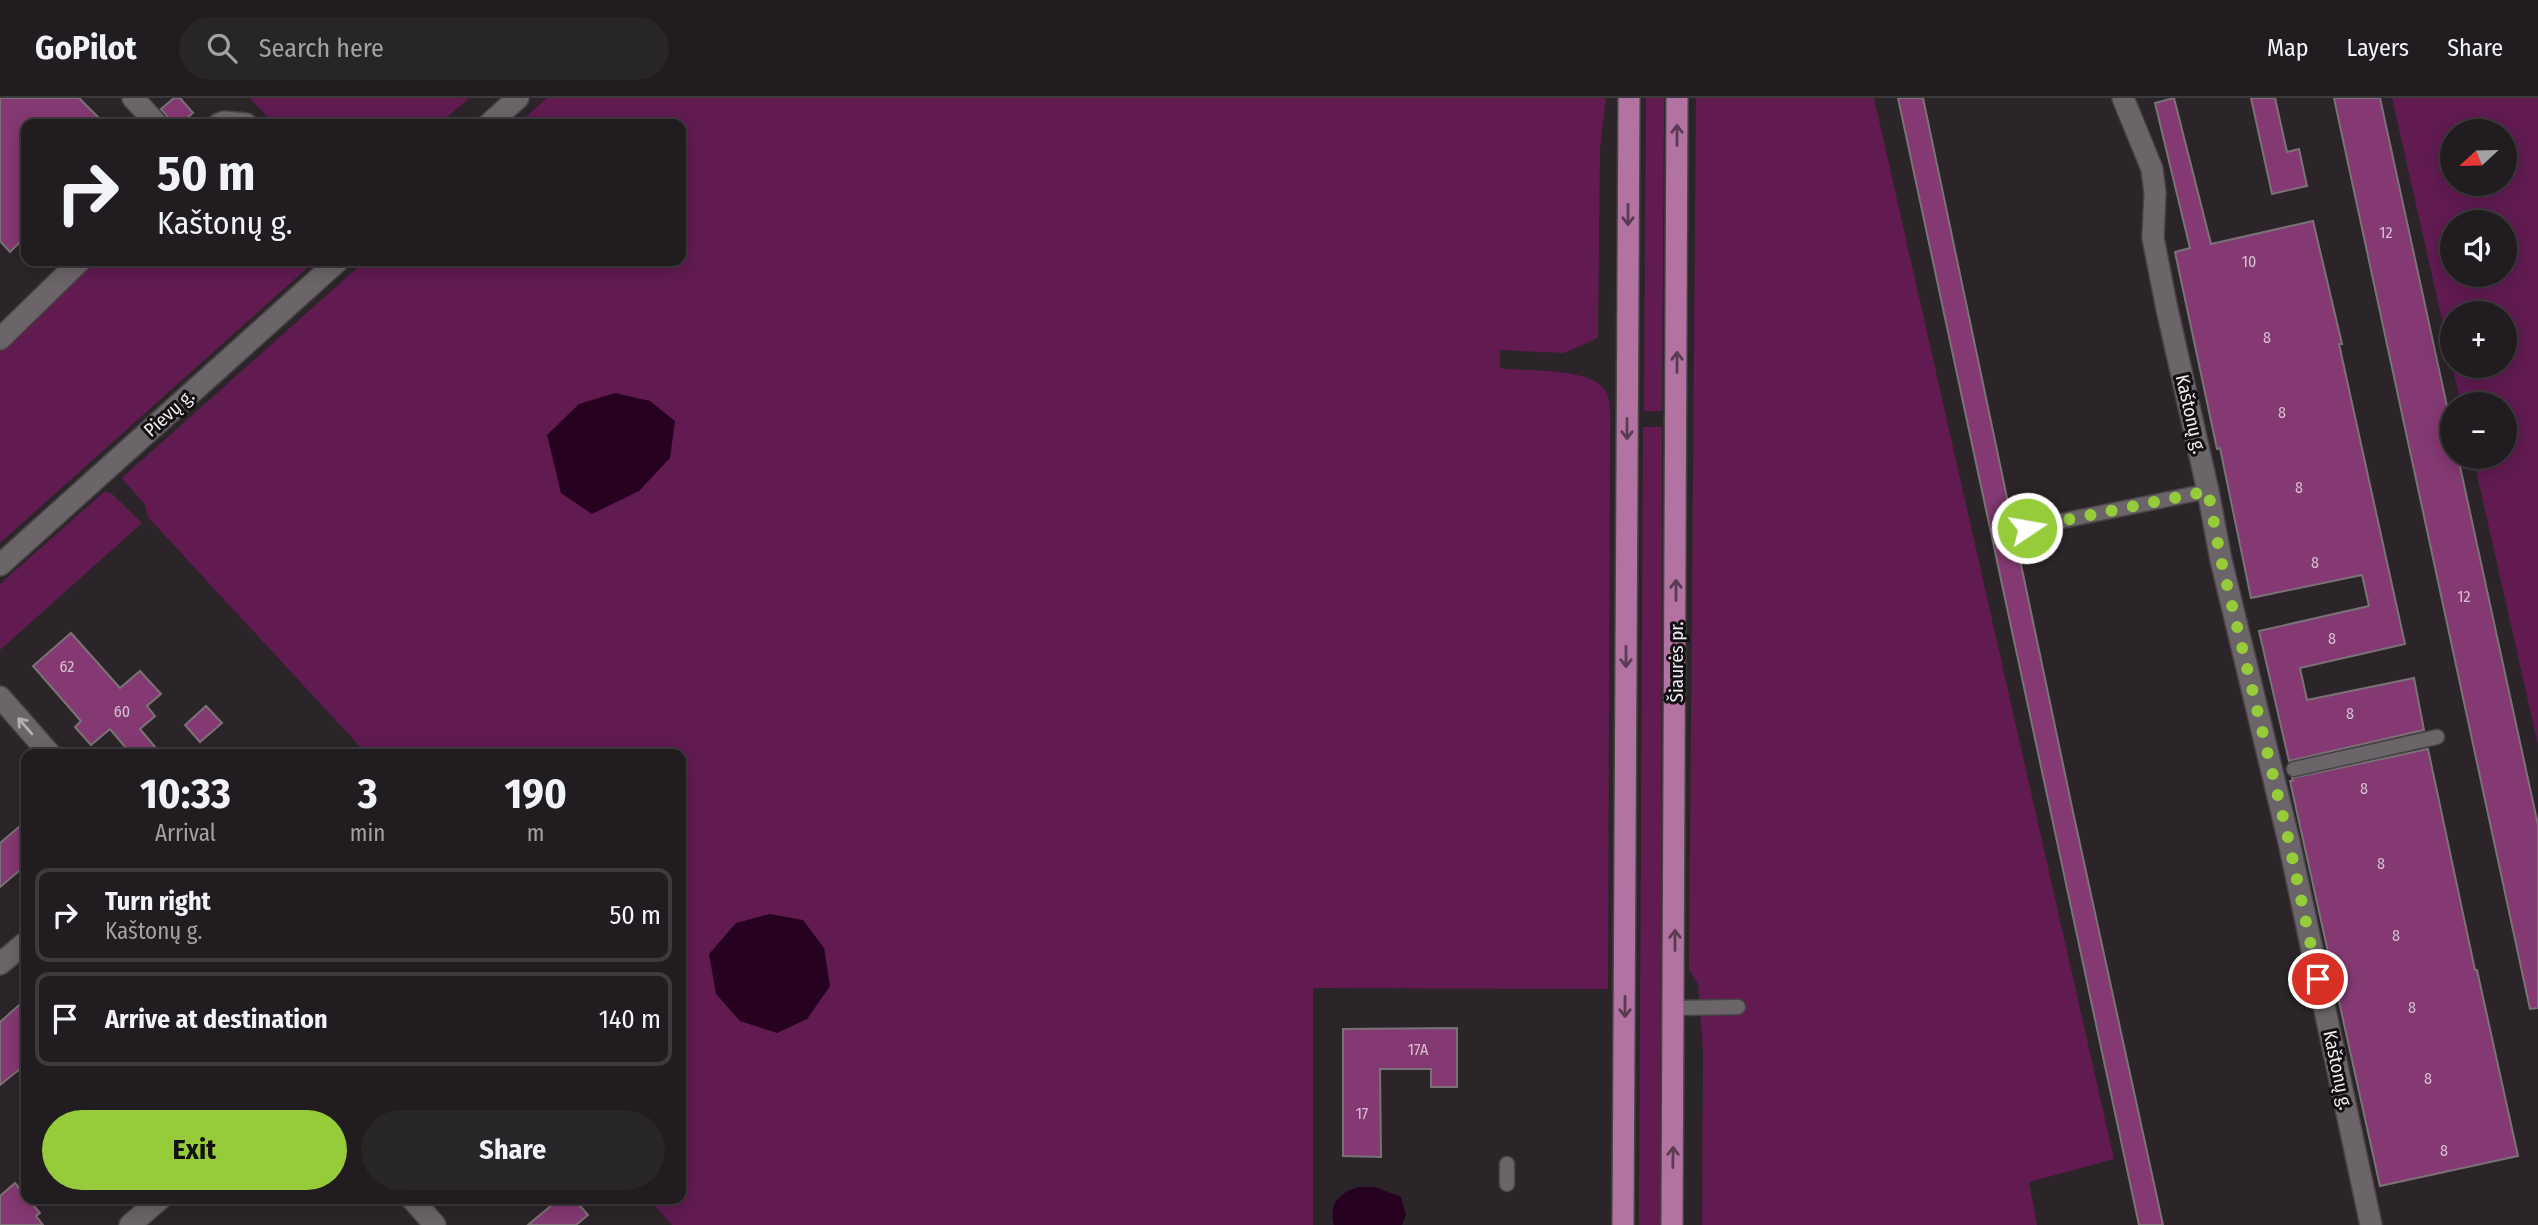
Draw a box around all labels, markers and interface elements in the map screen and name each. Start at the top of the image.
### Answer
search box [179,17,669,80]
text: GoPilot [35,28,137,68]
icon: search [203,29,241,67]
text: Search here [259,33,384,64]
text: Map [2267,34,2309,62]
text: Layers [2347,34,2409,62]
text: Share [2447,34,2503,62]
north arrow [2440,119,2516,196]
map controls [2440,119,2517,469]
one-way arrow [1670,124,1684,147]
text: 50 m [157,144,255,203]
icon: right [42,147,133,238]
one-way arrow [1622,203,1635,226]
text: Kaštonų g. [157,204,293,242]
button: sound [2440,210,2517,287]
house number: 12 [2379,223,2393,242]
house number: 10 [2242,252,2256,271]
button: + [2440,301,2517,378]
house number: 8 [2263,328,2271,347]
one-way arrow [1670,351,1684,374]
street label: Kaštonų g. [2171,372,2211,456]
street label: Pievų g. [139,384,199,442]
button: − [2440,392,2517,469]
house number: 8 [2278,403,2286,422]
one-way arrow [1620,418,1634,441]
house number: 8 [2295,478,2303,497]
position arrow [1990,491,2064,565]
house number: 8 [2311,553,2319,572]
one-way arrow [1669,579,1683,602]
house number: 12 [2457,587,2471,606]
street label: Šiaurės pr. [1665,622,1688,702]
house number: 8 [2328,629,2336,648]
one-way arrow [1619,645,1633,668]
house number: 62 [60,657,74,676]
house number: 60 [114,702,130,721]
house number: 8 [2346,704,2354,723]
one-way arrow [17,717,33,735]
text: 10:33 [140,769,231,819]
text: 3 [358,769,378,819]
text: 190 [504,769,567,819]
house number: 8 [2360,779,2368,798]
text: Arrival [155,819,216,847]
text: min [350,819,385,847]
text: m [527,819,545,847]
house number: 8 [2377,854,2385,873]
text: Turn right [105,886,211,917]
icon: right [46,896,84,934]
text: 50 m [609,900,661,931]
text: Kaštonų g. [105,917,202,945]
house number: 8 [2392,926,2400,945]
one-way arrow [1668,929,1681,952]
pin [2288,949,2348,1009]
icon: arrive [2299,960,2337,998]
one-way arrow [1618,995,1631,1018]
house number: 8 [2408,998,2416,1017]
icon: arrive [46,1000,84,1038]
text: Arrive at destination [105,1004,328,1035]
text: 140 m [599,1004,661,1035]
street label: Kaštonų g. [2318,1028,2358,1112]
house number: 17A [1408,1040,1429,1059]
house number: 8 [2424,1069,2432,1088]
house number: 17 [1356,1104,1369,1123]
button: Exit [42,1110,347,1190]
button: Share [361,1110,665,1190]
house number: 8 [2440,1141,2448,1160]
one-way arrow [1666,1146,1679,1169]

